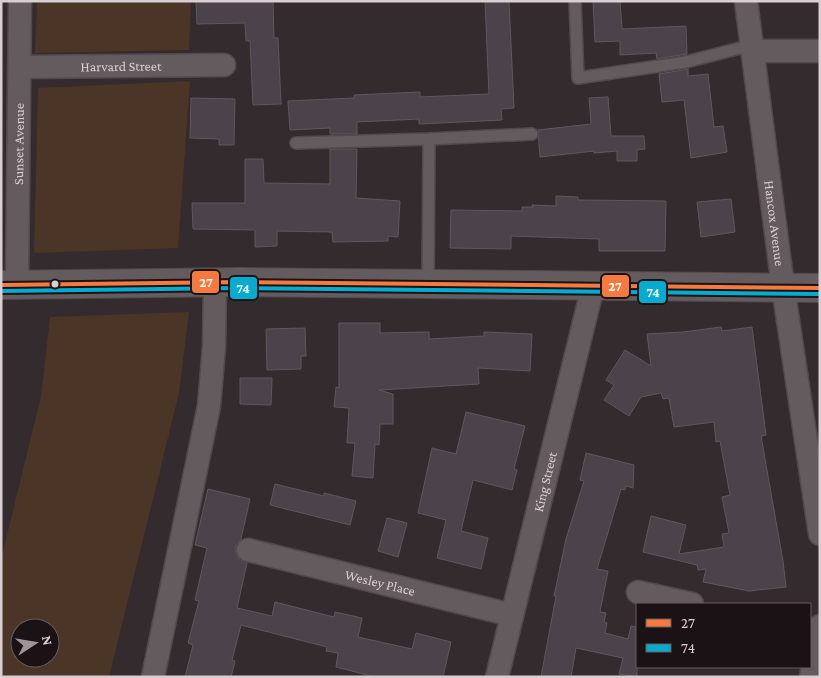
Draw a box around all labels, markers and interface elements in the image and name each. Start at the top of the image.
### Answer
street label: Harvard Street [80,58,162,74]
street label: Sunset Avenue [10,103,27,185]
street label: Hancox Avenue [761,179,788,267]
line badge: 27 [191,270,220,294]
text: 27 [199,274,213,290]
line badge: 27 [601,274,630,298]
line badge: 74 [229,276,258,300]
text: 27 [608,278,622,294]
unlabelled marker [50,279,60,289]
text: 74 [236,280,250,296]
line badge: 74 [638,280,667,304]
text: 74 [646,284,660,300]
street label: King Street [530,450,560,514]
street label: Wesley Place [343,566,417,599]
legend [636,603,811,668]
text: 27 [681,615,695,631]
north arrow [10,618,60,668]
text: N [39,634,57,647]
text: 74 [681,640,695,656]

